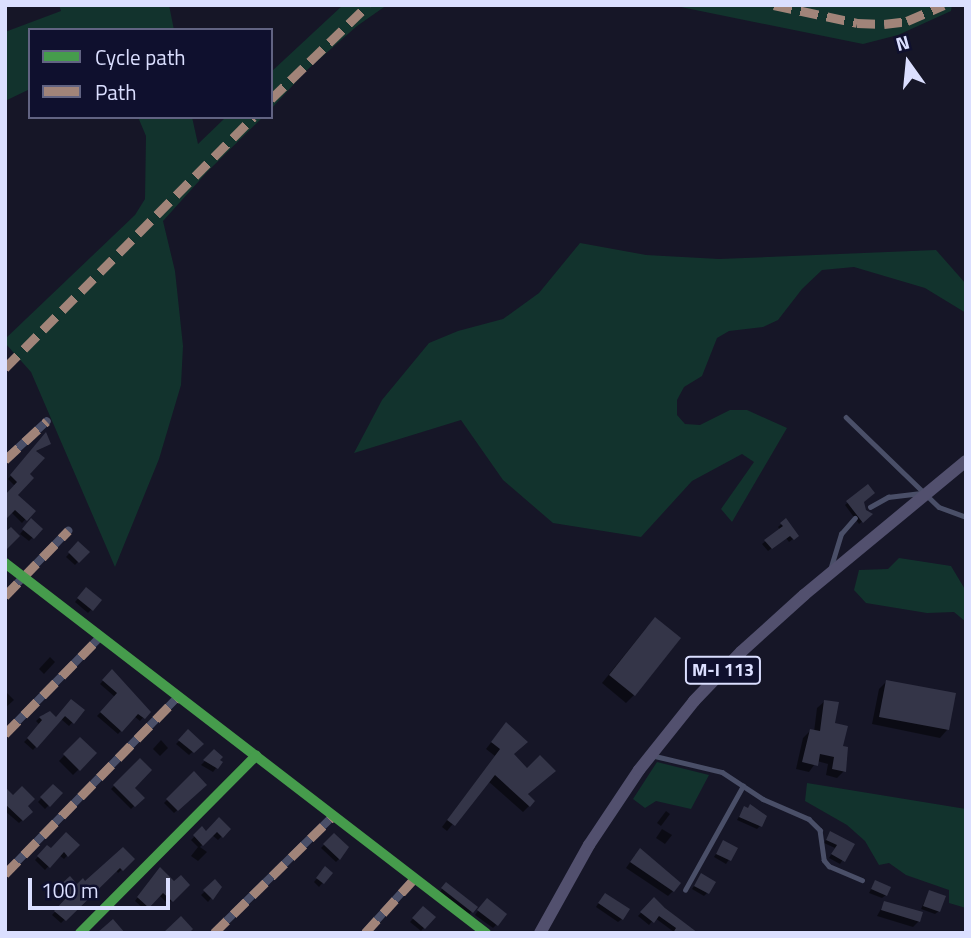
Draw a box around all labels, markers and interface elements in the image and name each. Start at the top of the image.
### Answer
text: N [892,27,913,58]
legend [28,28,273,119]
north arrow [873,28,943,98]
text: Cycle path [95,41,186,73]
text: Path [95,76,137,108]
road number: M-I 113 [684,656,762,684]
scale bar [32,864,173,908]
text: 100 m [41,874,98,906]

